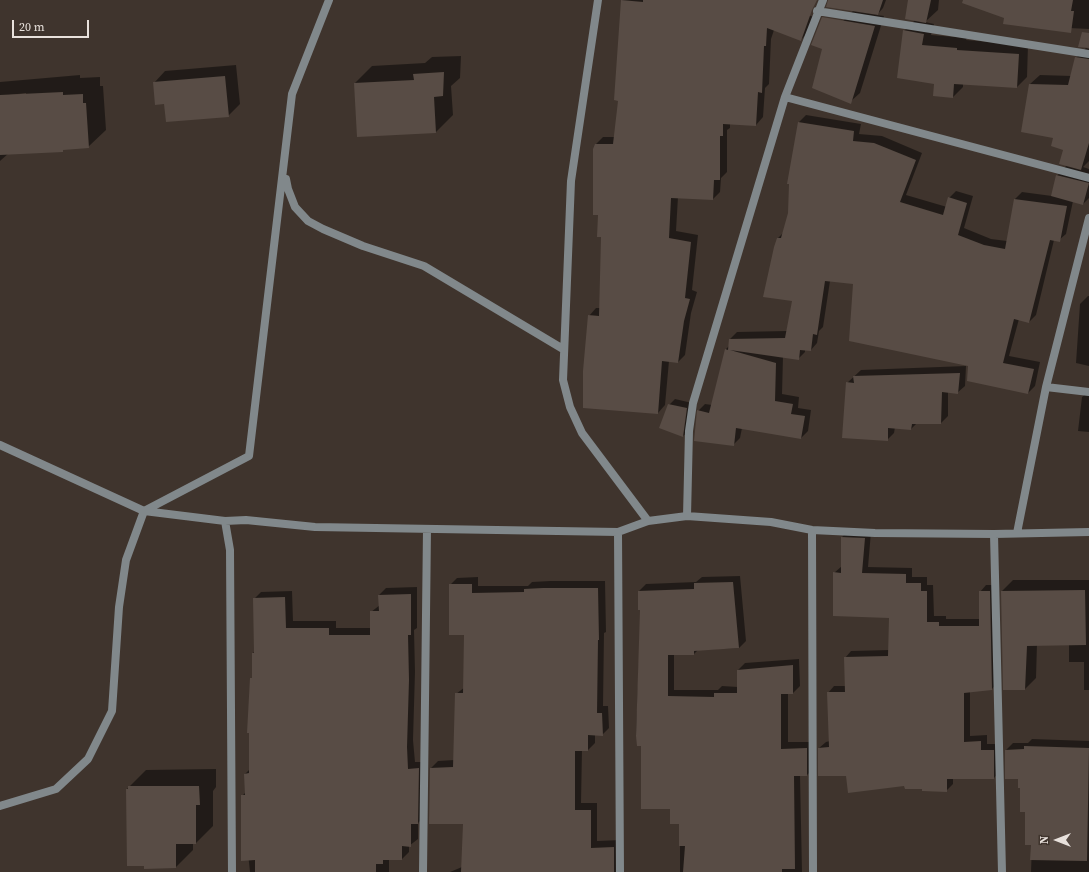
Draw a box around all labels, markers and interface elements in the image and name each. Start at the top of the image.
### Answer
scale bar [14,12,91,38]
text: 20 m [19,19,45,35]
north arrow [1037,820,1077,860]
text: N [1037,836,1052,844]

